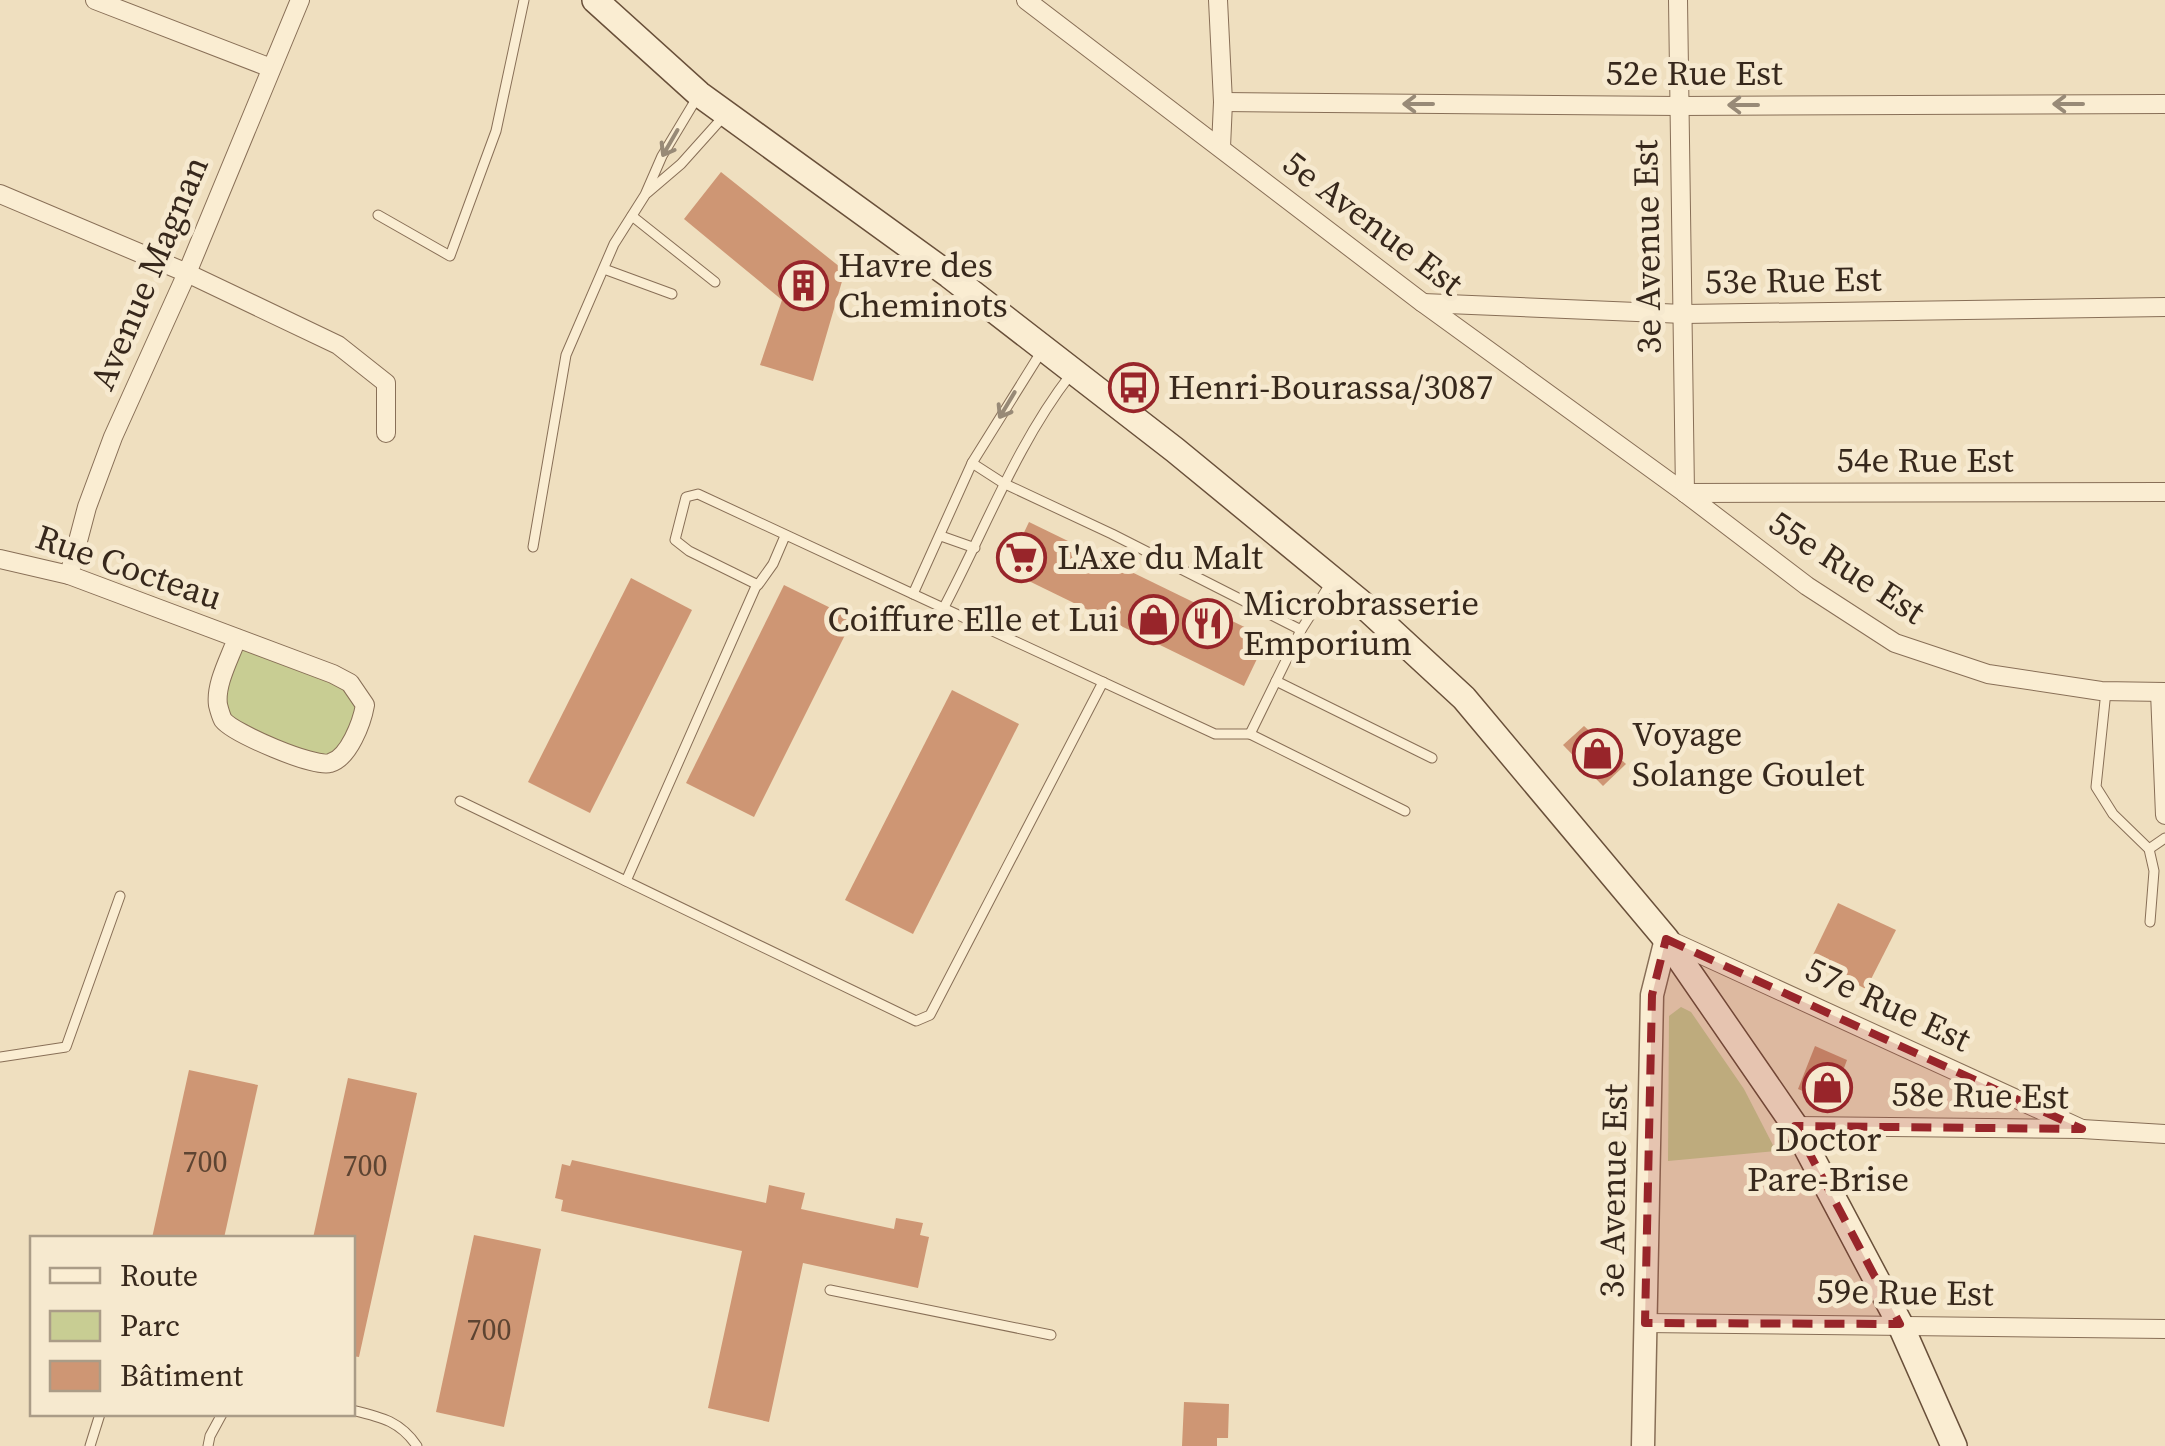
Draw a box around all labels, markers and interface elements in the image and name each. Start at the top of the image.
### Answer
street label: 52e Rue Est [1605,49,1783,97]
one-way arrow [1402,94,1434,114]
one-way arrow [2052,94,2084,114]
one-way arrow [1727,96,1760,114]
one-way arrow [660,128,680,157]
street label: 5e Avenue Est [1273,139,1473,307]
street label: 3e Avenue Est [1621,139,1673,355]
street label: Avenue Magnan [78,149,220,397]
place label: Havre des Cheminots [838,241,1008,329]
street label: 53e Rue Est [1704,254,1883,306]
building icon: Havre des Cheminots [777,259,829,311]
bus stop icon: Henri-Bourassa/3087 [1107,361,1159,413]
place label: Henri-Bourassa/3087 [1168,363,1493,411]
one-way arrow [997,390,1017,419]
street label: 54e Rue Est [1836,436,2014,484]
street label: 55e Rue Est [1760,499,1935,636]
street label: Rue Cocteau [30,513,228,621]
supermarket icon: L'Axe du Malt [996,531,1048,583]
place label: L'Axe du Malt [1057,533,1264,581]
place label: Microbrasserie Emporium [1243,579,1479,667]
shop icon: Coiffure Elle et Lui [1128,593,1180,645]
place label: Coiffure Elle et Lui [828,595,1119,643]
restaurant icon: Microbrasserie Emporium [1182,597,1234,649]
place label: Voyage Solange Goulet [1632,710,1865,798]
shop icon: Voyage Solange Goulet [1571,728,1623,780]
street label: 57e Rue Est [1798,945,1979,1063]
shop icon: Doctor Pare-Brise [1802,1061,1854,1113]
street label: 58e Rue Est [1891,1069,2070,1121]
street label: 3e Avenue Est [1587,1083,1639,1299]
place label: Doctor Pare-Brise [1747,1115,1909,1203]
house number: 700 [183,1141,228,1182]
house number: 700 [343,1145,388,1186]
legend [30,1236,355,1416]
text: Route [120,1255,198,1296]
street label: 59e Rue Est [1816,1266,1995,1318]
text: Parc [120,1305,180,1346]
house number: 700 [467,1309,512,1350]
text: Bâtiment [120,1355,243,1396]

